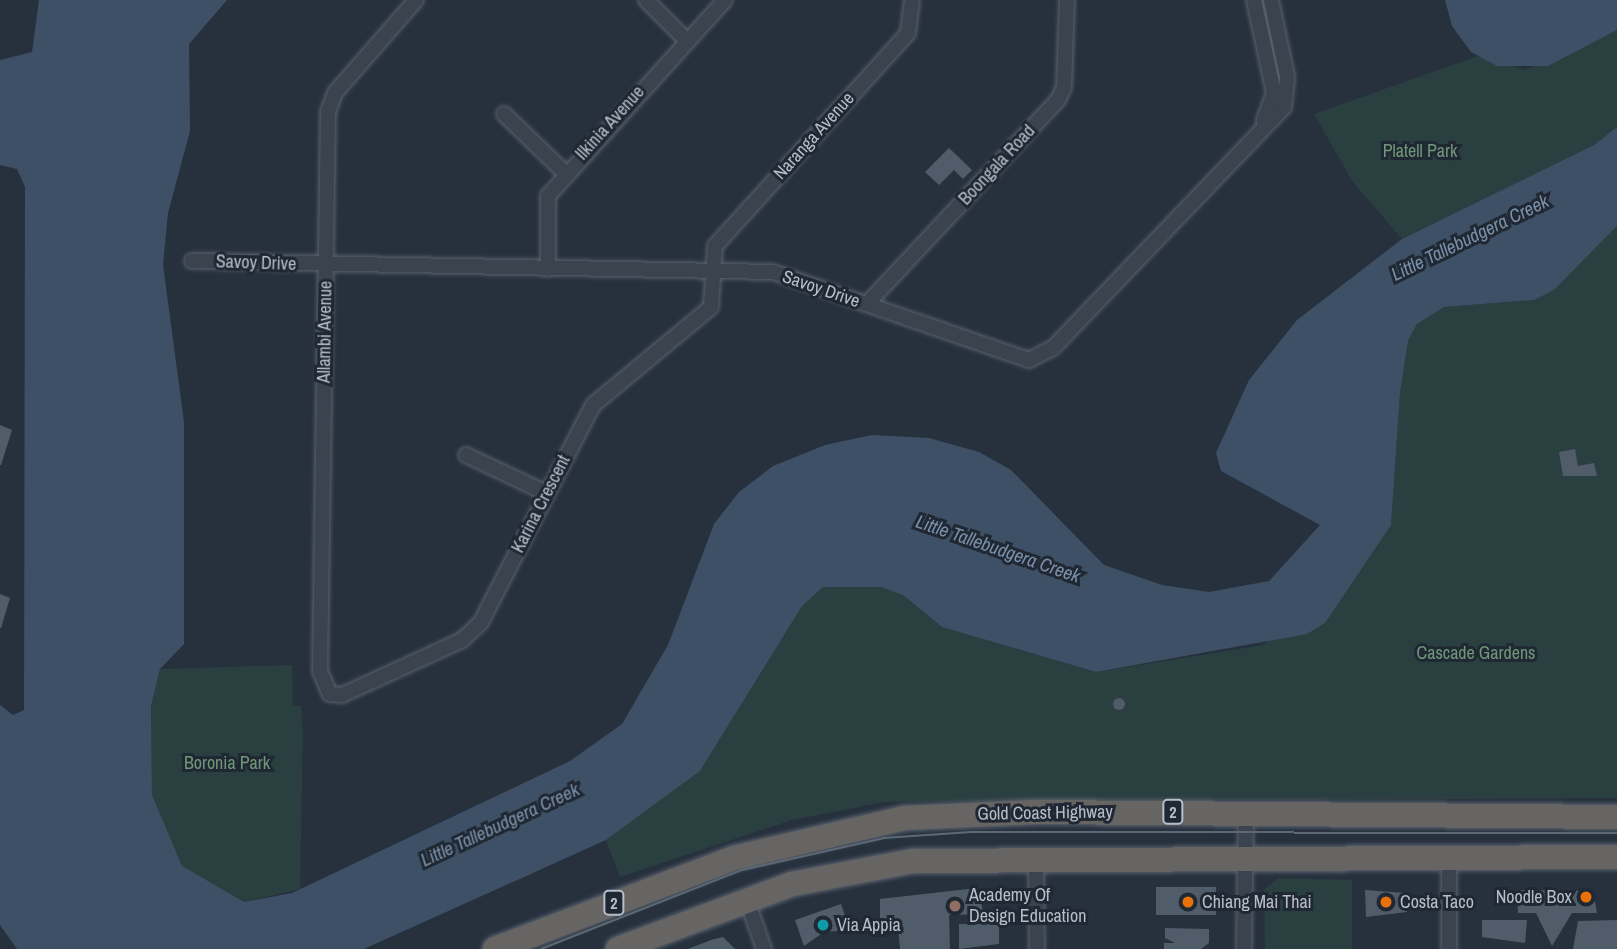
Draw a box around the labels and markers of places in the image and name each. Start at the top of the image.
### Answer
place label: Academy Of Design Education [969,885,1086,928]
place label: Noodle Box [1496,886,1572,908]
marker: Noodle Box [1578,889,1594,905]
place label: Chiang Mai Thai [1202,891,1312,913]
place label: Costa Taco [1400,891,1474,913]
marker: Chiang Mai Thai [1180,894,1196,910]
marker: Costa Taco [1378,894,1394,910]
marker: Academy Of Design Education [947,898,963,914]
place label: Via Appia [837,914,902,936]
marker: Via Appia [815,917,831,933]

